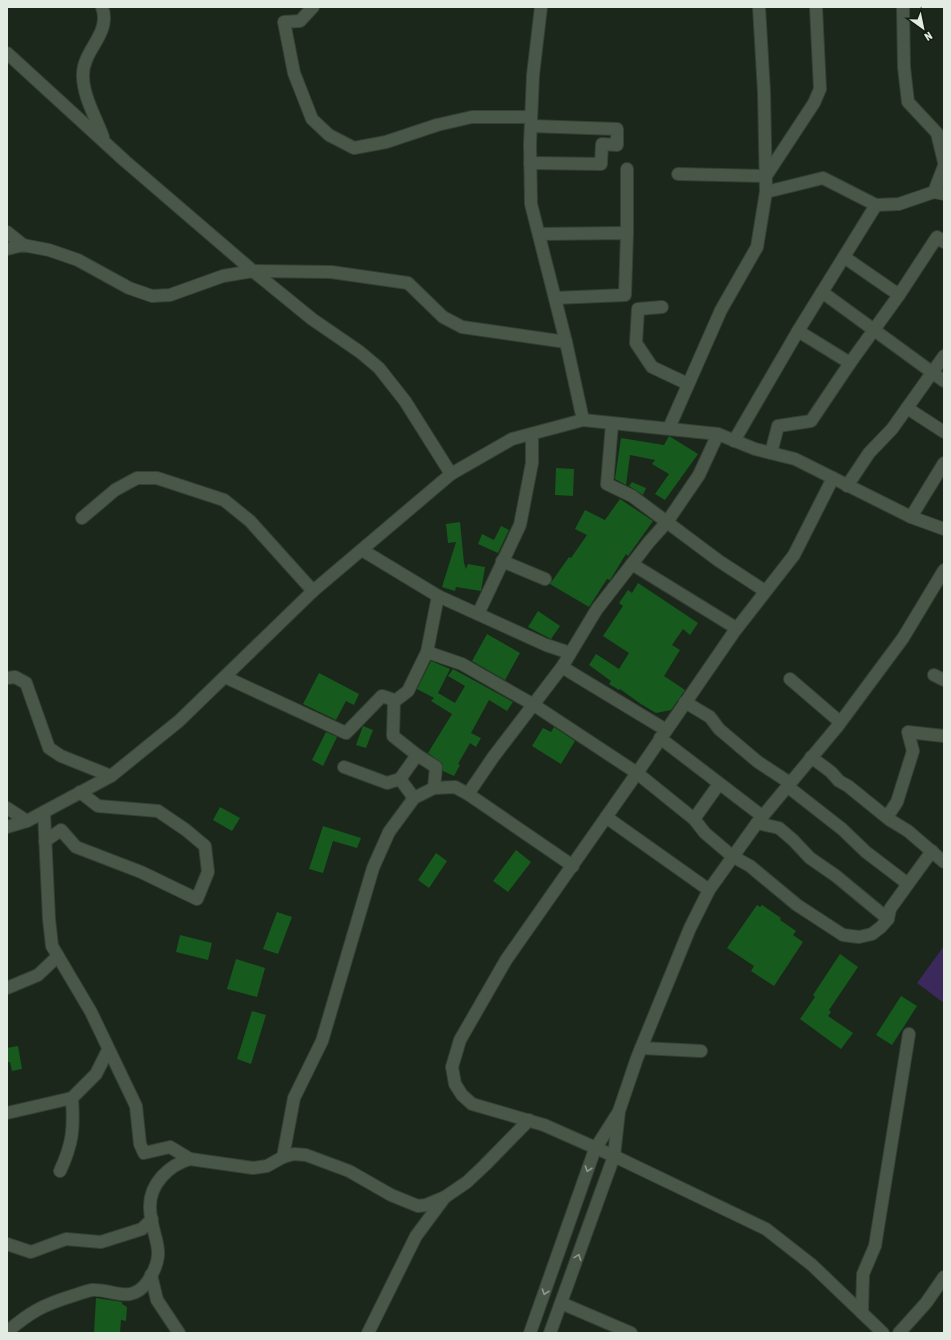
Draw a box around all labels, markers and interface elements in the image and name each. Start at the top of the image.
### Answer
north arrow [903,8,943,48]
text: N [922,30,934,43]
one-way arrow [584,1166,592,1173]
one-way arrow [573,1254,581,1261]
one-way arrow [541,1288,550,1295]

